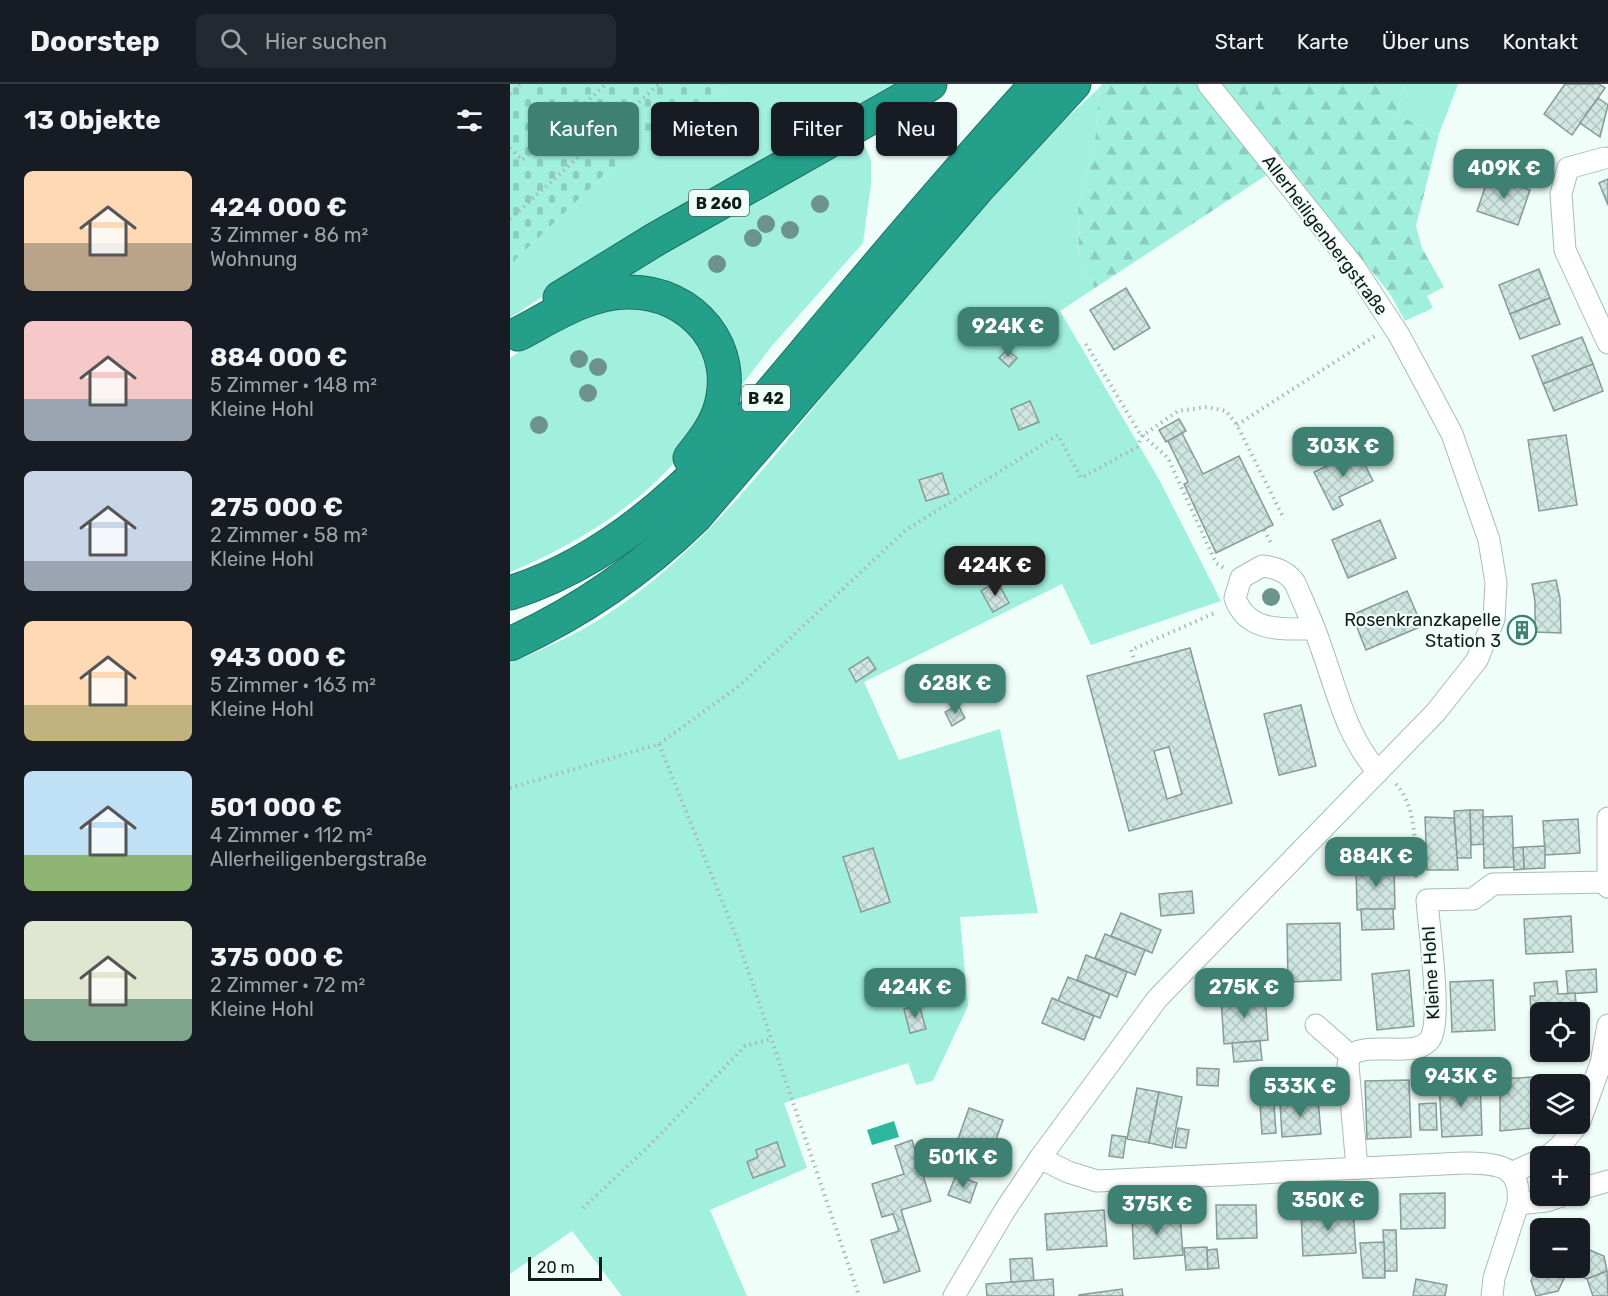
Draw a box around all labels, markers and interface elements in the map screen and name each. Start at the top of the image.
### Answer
search box [196,14,616,68]
text: Doorstep [30,25,160,58]
icon: search [217,25,250,58]
text: Hier suchen [265,28,387,55]
text: Start [1215,29,1264,54]
text: Karte [1297,29,1349,54]
text: Über uns [1382,29,1470,54]
text: Kontakt [1503,29,1578,54]
chip: Kaufen [528,102,639,156]
chip: Mieten [651,102,759,156]
chip: Filter [771,102,864,156]
chip: Neu [876,102,957,156]
icon: filters [453,104,486,137]
text: 13 Objekte [24,105,161,136]
pin: 409K € [1455,149,1553,200]
street label: Allerheiligenbergstraße [1257,150,1393,320]
text: 409K € [1467,156,1541,180]
road number: B 260 [689,190,749,216]
text: 424 000 € [210,192,347,223]
icon: home [72,195,144,267]
text: 3 Zimmer · 86 m² [210,223,368,247]
text: Wohnung [210,247,297,271]
pin: 924K € [959,307,1057,358]
text: 924K € [972,314,1044,338]
text: 884 000 € [210,342,348,373]
icon: home [72,345,144,417]
text: 5 Zimmer · 148 m² [210,373,377,397]
road number: B 42 [742,385,790,411]
text: Kleine Hohl [210,397,314,421]
pin: 303K € [1294,427,1392,478]
text: 303K € [1306,434,1380,458]
text: 275 000 € [210,492,343,523]
icon: home [72,495,144,567]
text: 2 Zimmer · 58 m² [210,523,368,547]
pin: 424K € [946,546,1044,597]
text: Kleine Hohl [210,547,314,571]
text: 424K € [958,553,1032,577]
place label: Rosenkranzkapelle Station 3 [1344,609,1501,652]
building icon: Rosenkranzkapelle Station 3 [1506,614,1538,646]
text: 943 000 € [210,642,346,673]
icon: home [72,645,144,717]
pin: 628K € [906,664,1004,715]
text: 628K € [919,671,991,695]
text: 5 Zimmer · 163 m² [210,673,376,697]
text: Kleine Hohl [210,697,314,721]
text: 501 000 € [210,792,342,823]
icon: home [72,795,144,867]
text: 4 Zimmer · 112 m² [210,823,373,847]
pin: 884K € [1327,837,1425,888]
text: 884K € [1339,844,1413,868]
text: Allerheiligenbergstraße [210,847,427,871]
street label: Kleine Hohl [1418,926,1444,1020]
text: 375 000 € [210,942,343,973]
icon: home [72,945,144,1017]
pin: 424K € [866,968,964,1019]
pin: 275K € [1195,968,1293,1019]
text: 2 Zimmer · 72 m² [210,973,365,997]
text: 424K € [878,975,952,999]
text: 275K € [1209,975,1279,999]
text: Kleine Hohl [210,997,314,1021]
map controls [1530,1002,1590,1278]
button: locate [1530,1002,1590,1062]
pin: 943K € [1412,1057,1510,1108]
text: 943K € [1425,1064,1497,1088]
pin: 533K € [1251,1067,1349,1118]
text: 533K € [1264,1074,1336,1098]
button: layers [1530,1074,1590,1134]
pin: 501K € [914,1138,1012,1189]
text: 501K € [928,1145,998,1169]
button: + [1530,1146,1590,1206]
pin: 350K € [1279,1181,1377,1232]
pin: 375K € [1108,1185,1206,1236]
text: 350K € [1292,1188,1364,1212]
text: 375K € [1122,1192,1192,1216]
button: − [1530,1218,1590,1278]
scale bar [528,1254,602,1282]
text: 20 m [537,1258,575,1277]

